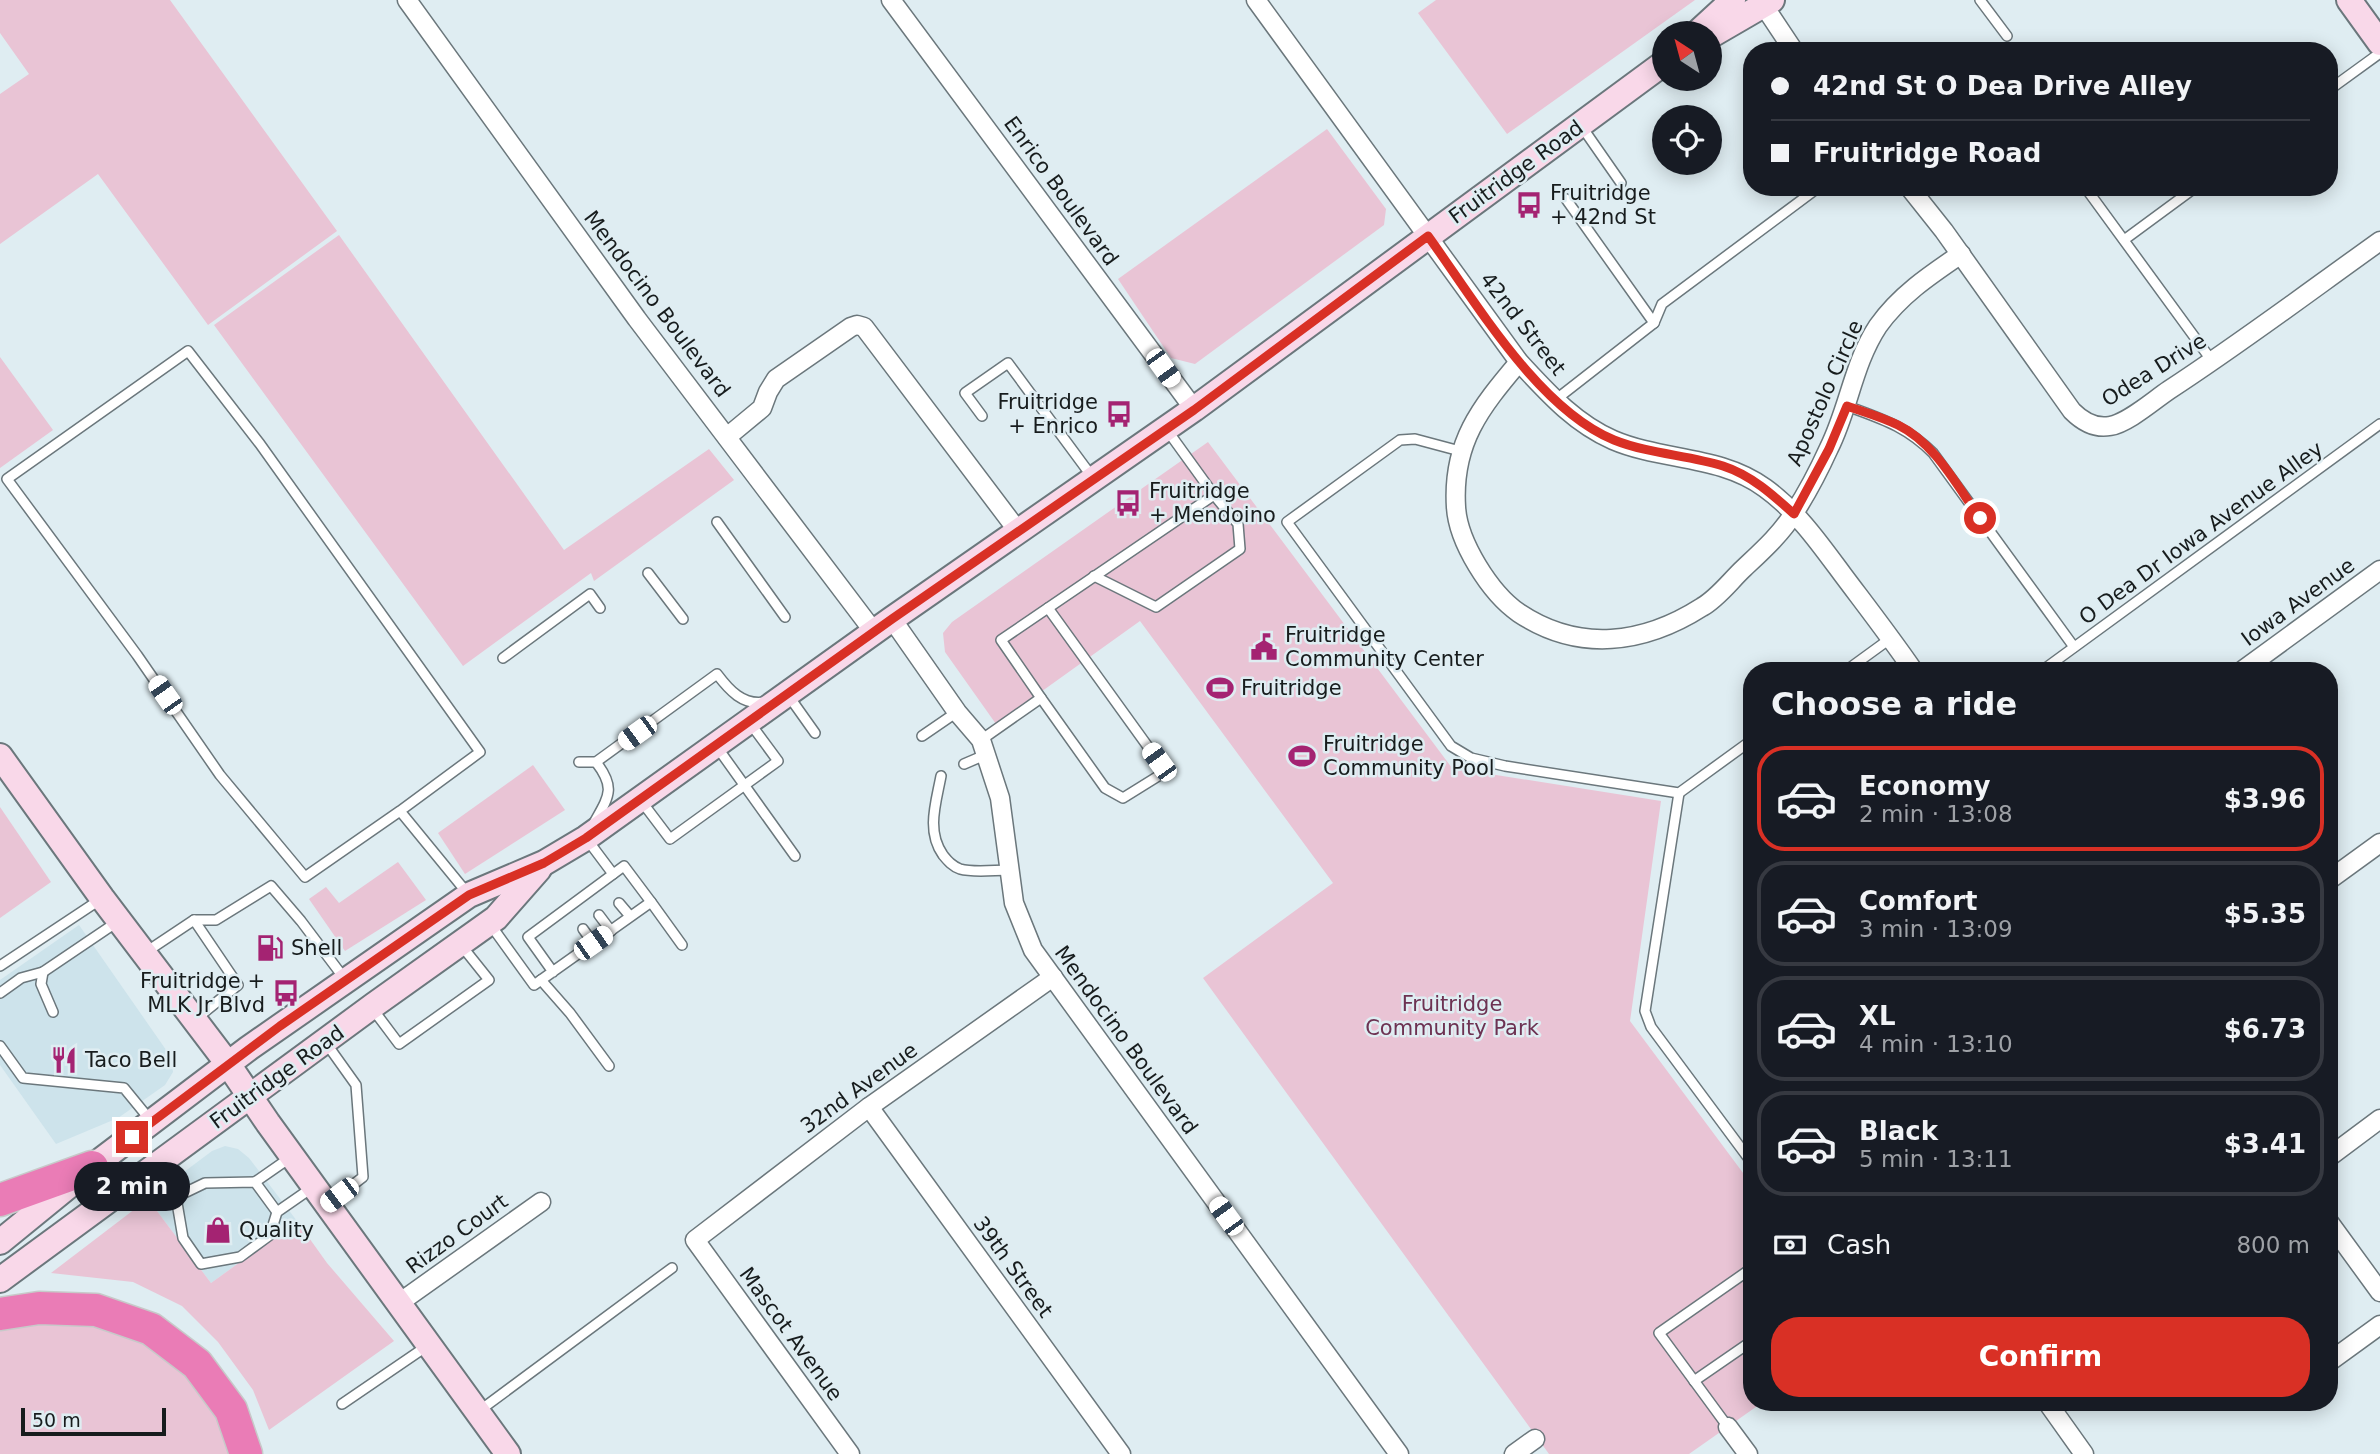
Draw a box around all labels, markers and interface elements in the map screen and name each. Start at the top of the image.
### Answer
north arrow [1652,21,1722,91]
map controls [1652,21,1722,175]
text: 42nd St O Dea Drive Alley [1813,71,2192,101]
button: locate [1652,105,1722,175]
street label: Enrico Boulevard [999,112,1123,270]
street label: Fruitridge Road [1444,115,1588,229]
text: Fruitridge Road [1813,138,2041,168]
place label: Fruitridge + 42nd St [1550,181,1656,229]
bus stop icon: Fruitridge + 42nd St [1514,190,1544,220]
street label: Mendocino Boulevard [579,206,735,402]
street label: 42nd Street [1475,268,1571,380]
street label: Apostolo Circle [1782,316,1868,470]
street label: Odea Drive [2097,328,2211,412]
car [1143,345,1184,391]
place label: Fruitridge + Enrico [997,390,1098,438]
bus stop icon: Fruitridge + Enrico [1104,399,1134,429]
street label: O Dea Dr Iowa Avenue Alley [2074,436,2328,630]
place label: Fruitridge + Mendoino [1149,479,1276,527]
bus stop icon: Fruitridge + Mendoino [1113,488,1143,518]
route start [1964,502,1996,534]
street label: Iowa Avenue [2236,552,2360,652]
place label: Fruitridge Community Center [1285,623,1484,671]
public building icon: Fruitridge Community Center [1249,632,1279,662]
car [145,672,186,718]
sports icon: Fruitridge [1205,673,1235,703]
place label: Fruitridge [1241,676,1342,700]
text: Choose a ride [1771,685,2017,723]
car [614,712,661,754]
place label: Fruitridge Community Pool [1323,732,1495,780]
car [1139,739,1180,785]
sports icon: Fruitridge Community Pool [1287,741,1317,771]
icon: car [1775,767,1838,830]
text: Economy [1859,771,1990,801]
text: $3.96 [2224,784,2306,814]
text: 2 min · 13:08 [1859,801,2013,827]
icon: car [1775,882,1838,945]
text: Comfort [1859,886,1977,916]
text: $5.35 [2224,899,2306,929]
text: 3 min · 13:09 [1859,916,2013,942]
car [570,922,617,964]
fuel station icon: Shell [255,933,285,963]
place label: Shell [291,936,342,960]
street label: Mendocino Boulevard [1050,941,1202,1139]
place label: Fruitridge + MLK Jr Blvd [140,969,265,1017]
bus stop icon: Fruitridge + MLK Jr Blvd [271,978,301,1008]
park label: Fruitridge Community Park [1365,992,1540,1040]
icon: car [1775,997,1838,1060]
text: XL [1859,1001,1896,1031]
text: $6.73 [2224,1014,2306,1044]
street label: Fruitridge Road [205,1020,349,1134]
text: 4 min · 13:10 [1859,1031,2013,1057]
street label: 32nd Avenue [796,1038,922,1138]
restaurant icon: Taco Bell [49,1045,79,1075]
place label: Taco Bell [84,1048,177,1072]
icon: car [1775,1112,1838,1175]
text: Black [1859,1116,1938,1146]
route end [116,1121,148,1153]
text: $3.41 [2224,1129,2306,1159]
text: 5 min · 13:11 [1859,1146,2013,1172]
callout: 2 min [74,1162,190,1210]
text: 2 min [96,1173,168,1199]
car [316,1174,363,1216]
street label: Rizzo Court [402,1189,512,1279]
car [1206,1193,1247,1239]
street label: 39th Street [968,1212,1058,1322]
shop icon: Quality [203,1215,233,1245]
place label: Quality [239,1218,314,1242]
icon: cash [1771,1226,1809,1264]
text: Cash [1827,1230,1891,1260]
text: 800 m [2236,1232,2310,1258]
street label: Mascot Avenue [734,1263,848,1405]
button: Confirm [1771,1317,2310,1397]
scale bar [21,1405,166,1437]
text: 50 m [32,1409,81,1431]

